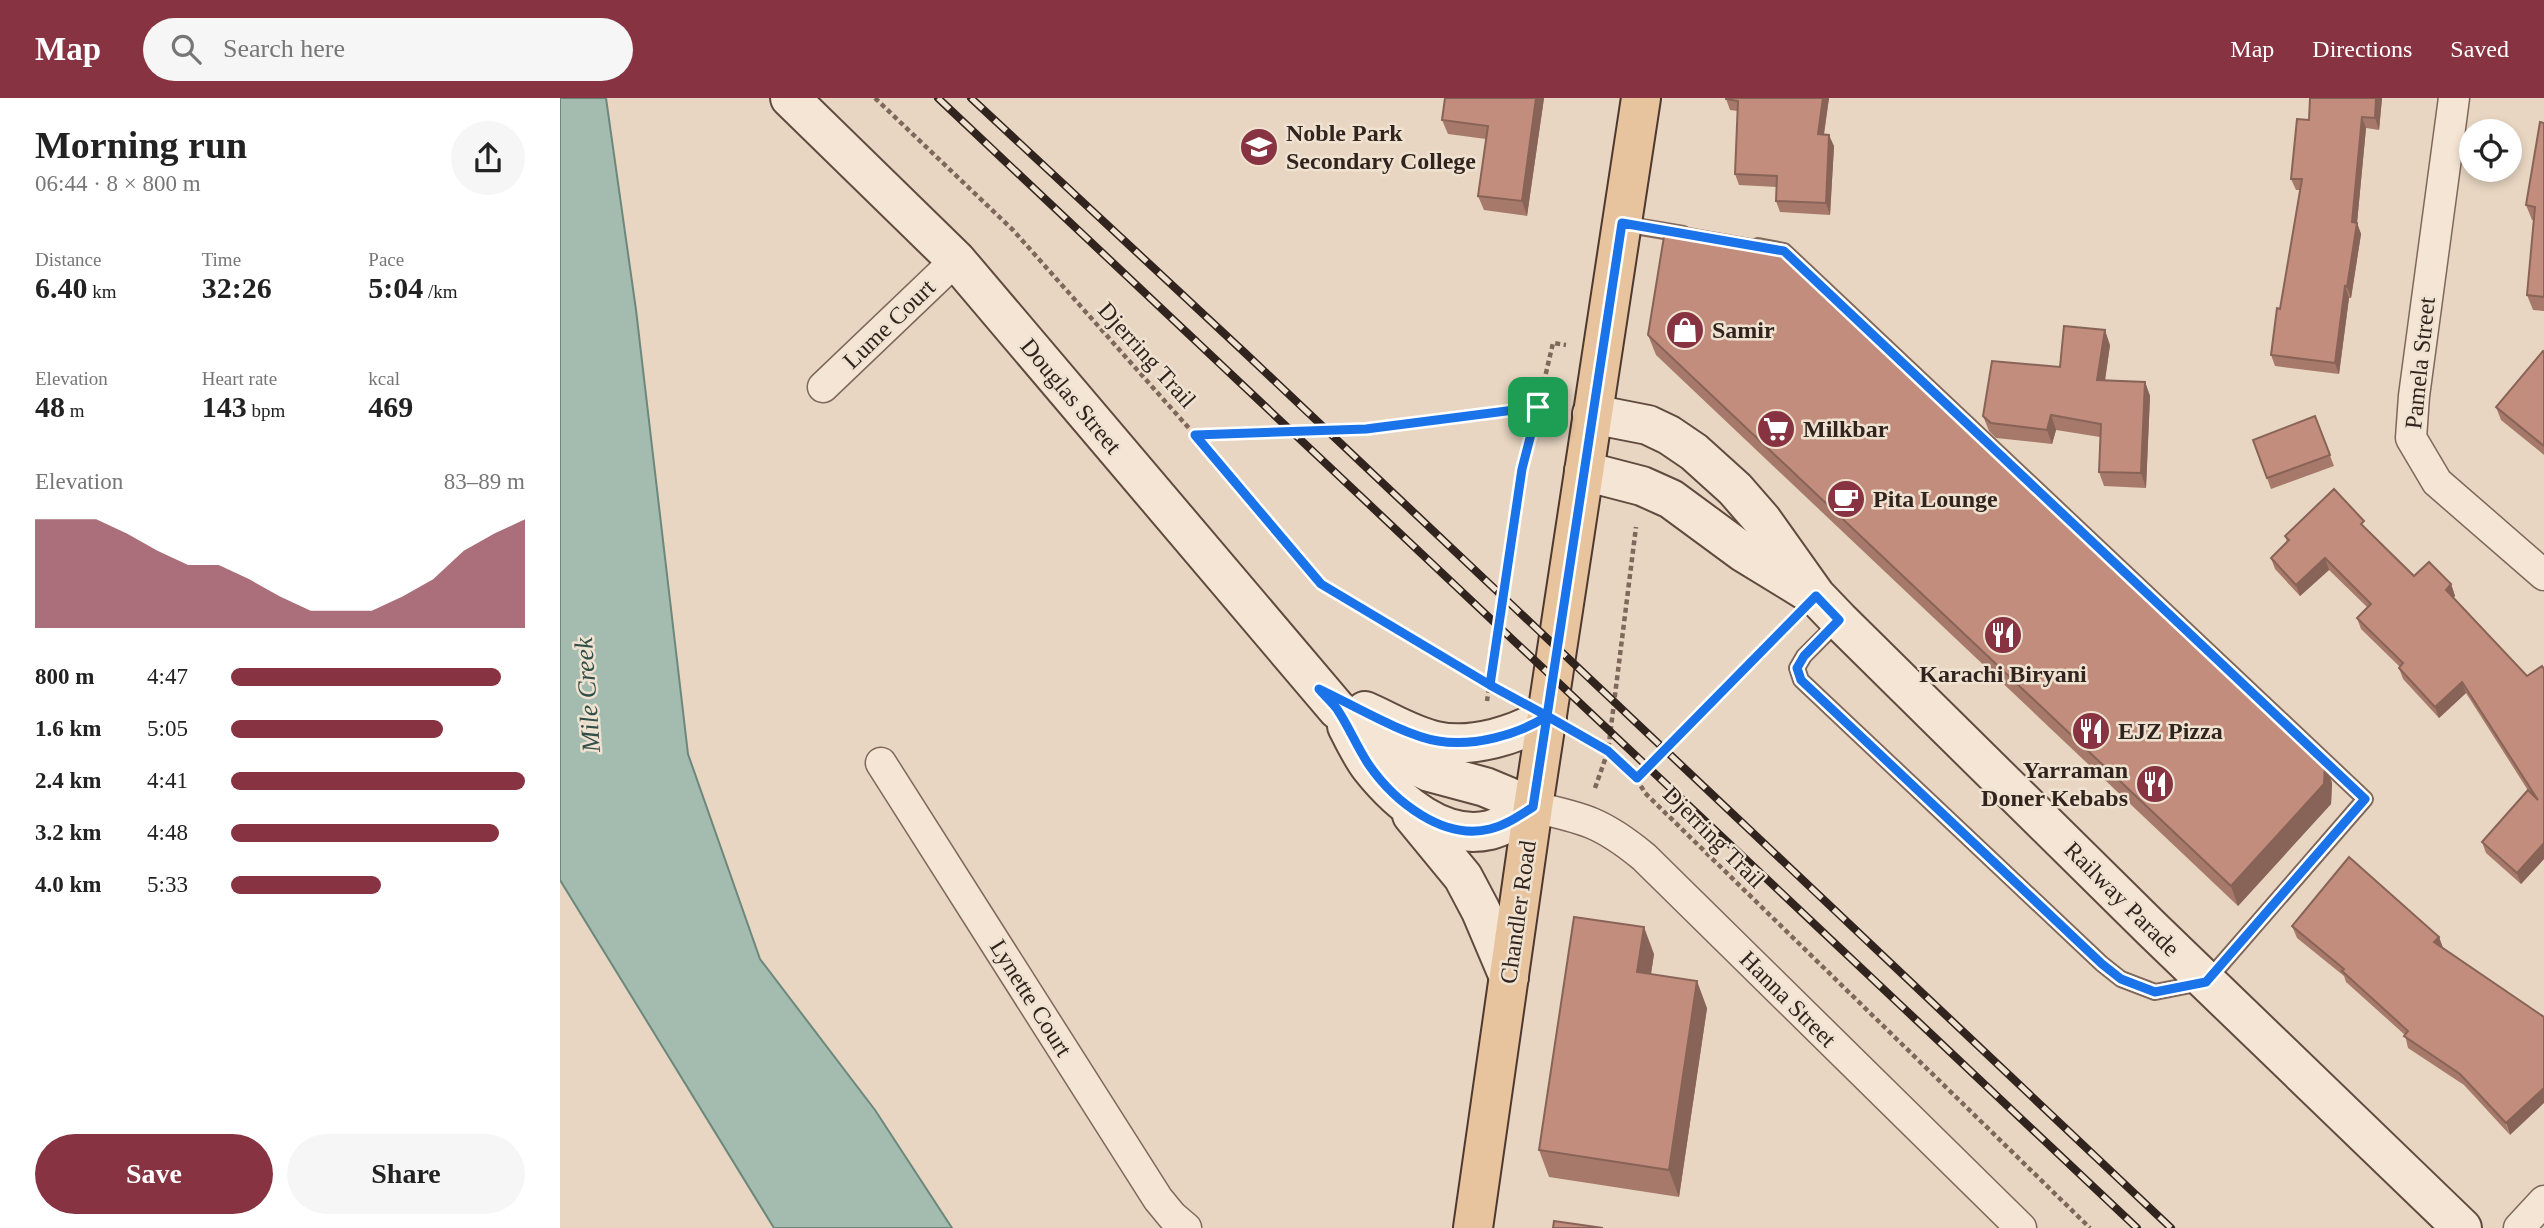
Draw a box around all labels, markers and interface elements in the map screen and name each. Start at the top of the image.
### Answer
search box [143,18,633,81]
icon: search [167,30,205,68]
text: Map [35,31,101,67]
text: Search here [223,34,345,63]
text: Map [2230,36,2274,62]
text: Directions [2312,36,2412,62]
text: Saved [2450,36,2509,62]
map controls [2459,119,2522,182]
button: locate [2459,119,2522,182]
place label: Noble Park Secondary College [1286,120,1476,174]
button: share [451,121,525,195]
text: Morning run [35,124,247,166]
school or university icon: Noble Park Secondary College [1238,126,1280,168]
text: 06:44 · 8 × 800 m [35,171,201,196]
text: Distance [35,249,101,270]
text: Time [202,249,241,270]
text: Pace [368,249,404,270]
text: 6.40 [35,271,88,304]
text: 32:26 [202,271,272,304]
text: 5:04 [368,271,423,304]
street label: Lume Court [838,274,940,374]
text: km [88,281,117,302]
text: /km [423,281,458,302]
street label: Pamela Street [2400,295,2440,430]
street label: Djerring Trail [1093,297,1201,413]
shop icon: Samir [1664,309,1706,351]
place label: Samir [1712,317,1775,343]
street label: Douglas Street [1015,333,1127,459]
text: Elevation [35,368,108,389]
text: Heart rate [202,368,277,389]
text: kcal [368,368,400,389]
pin [1508,377,1568,437]
icon: arrive [1519,388,1557,426]
text: 48 [35,390,65,423]
text: 143 [202,390,247,423]
text: 469 [368,390,413,423]
text: m [65,400,85,421]
text: bpm [247,400,285,421]
supermarket icon: Milkbar [1755,408,1797,450]
place label: Milkbar [1803,416,1889,442]
text: Elevation [35,469,123,494]
text: 83–89 m [444,469,525,494]
cafe icon: Pita Lounge [1825,478,1867,520]
place label: Pita Lounge [1873,486,1998,512]
restaurant icon: Karachi Biryani [1982,614,2024,656]
water label: Mile Creek [569,636,606,754]
place label: Karachi Biryani [1919,661,2087,687]
text: 800 m [35,664,94,689]
text: 4:47 [147,664,188,689]
restaurant icon: EJZ Pizza [2070,710,2112,752]
text: 1.6 km [35,716,101,741]
text: 5:05 [147,716,188,741]
place label: EJZ Pizza [2118,718,2223,744]
place label: Yarraman Doner Kebabs [1981,757,2128,811]
restaurant icon: Yarraman Doner Kebabs [2134,763,2176,805]
text: 2.4 km [35,768,101,793]
text: 4:41 [147,768,188,793]
street label: Djerring Trail [1658,781,1770,893]
text: 3.2 km [35,820,101,845]
text: 4:48 [147,820,188,845]
street label: Railway Parade [2059,836,2185,962]
street label: Chandler Road [1495,839,1541,985]
text: 4.0 km [35,872,101,897]
text: 5:33 [147,872,188,897]
street label: Lynette Court [985,935,1077,1061]
street label: Hanna Street [1735,946,1841,1052]
button: Save [35,1134,273,1214]
button: Share [287,1134,525,1214]

